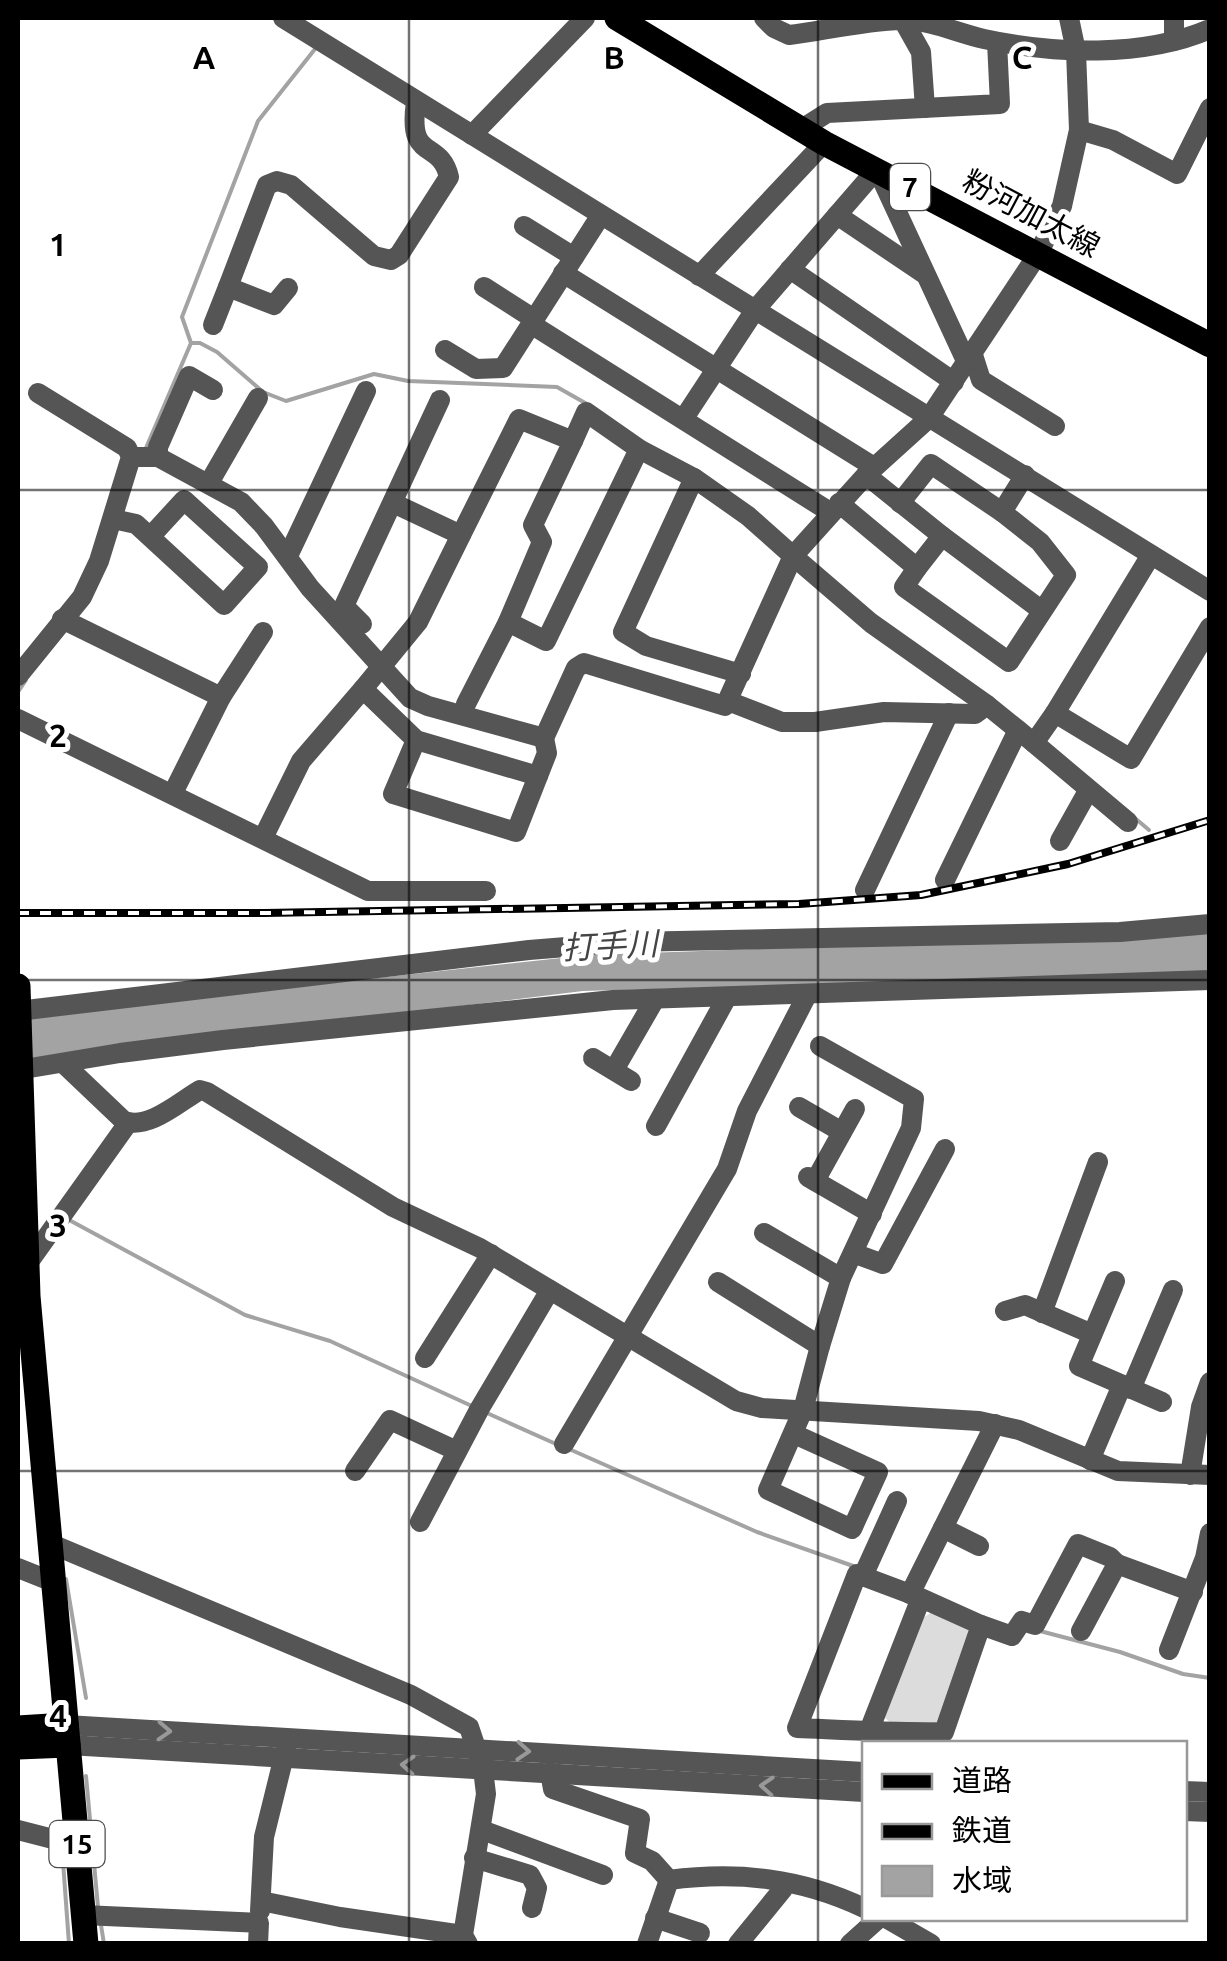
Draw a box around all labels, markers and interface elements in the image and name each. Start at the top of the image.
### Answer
text: A [193,39,216,75]
text: B [603,39,625,75]
text: C [1012,39,1032,75]
street label: 粉河加太線 [957,163,1106,263]
road number: 7 [890,164,930,210]
text: 1 [49,226,67,262]
text: 2 [49,717,67,753]
water label: 打手川 [561,924,662,965]
text: 3 [49,1207,67,1243]
text: 4 [49,1697,67,1733]
one-way arrow [156,1720,172,1741]
one-way arrow [515,1740,531,1761]
legend [862,1741,1187,1921]
one-way arrow [399,1754,415,1776]
text: 道路 [952,1763,1012,1797]
one-way arrow [759,1776,775,1797]
text: 鉄道 [952,1813,1012,1847]
road number: 15 [50,1821,104,1867]
text: 水域 [952,1863,1012,1897]

